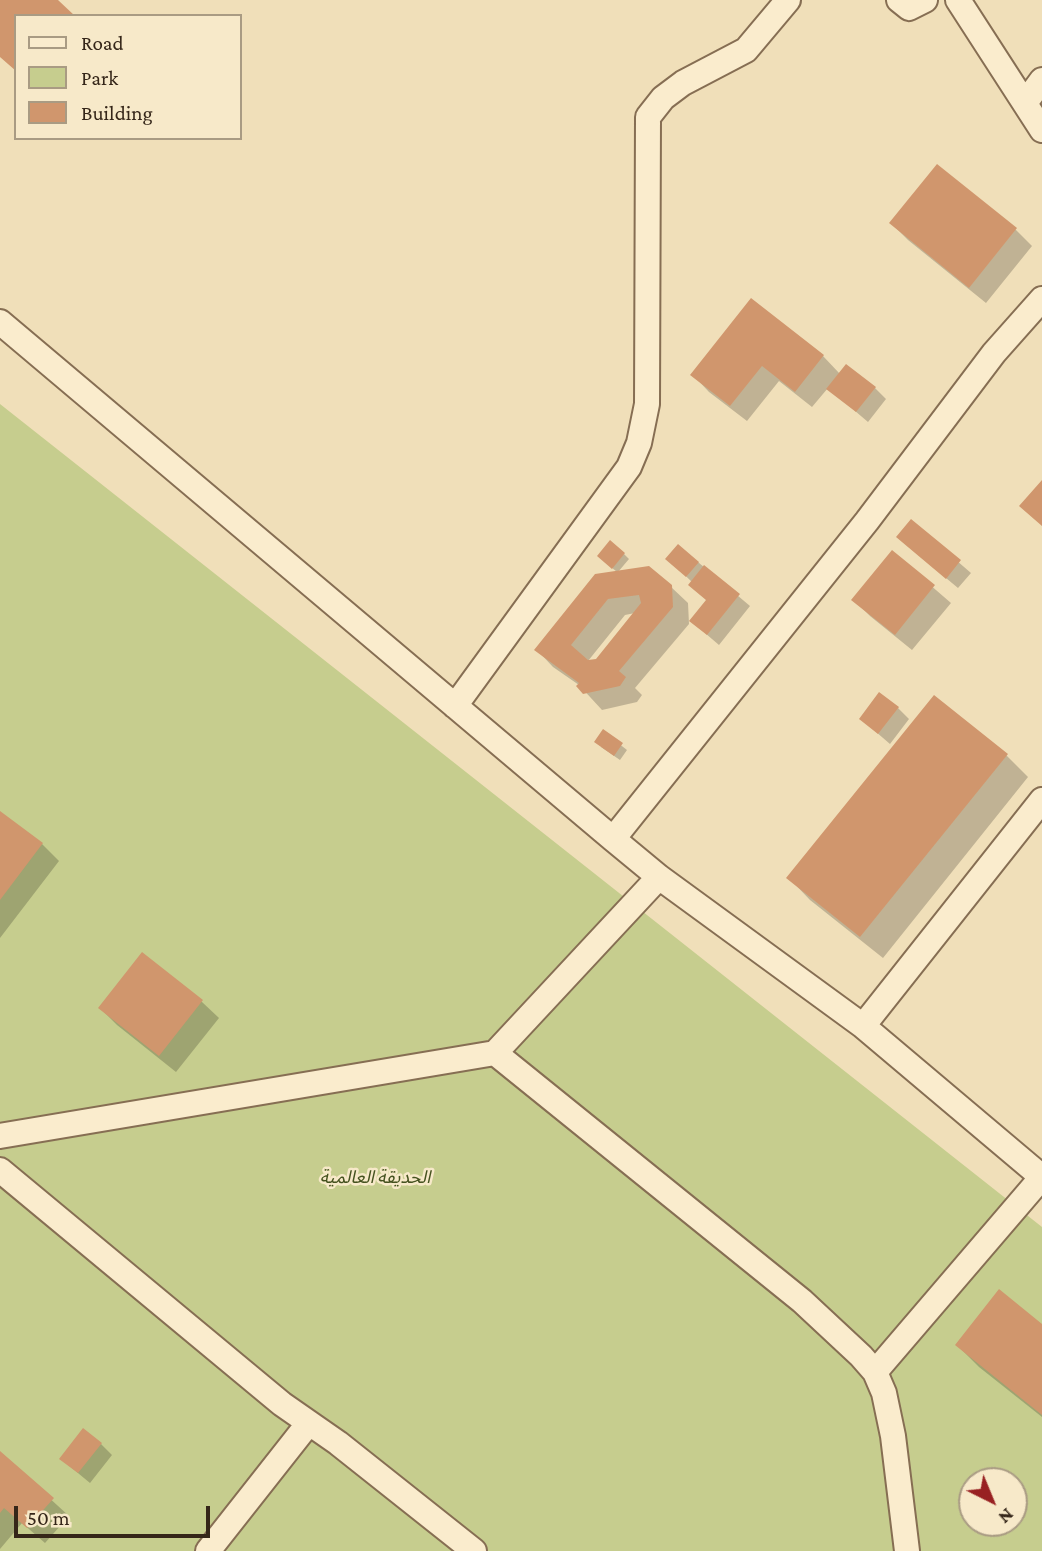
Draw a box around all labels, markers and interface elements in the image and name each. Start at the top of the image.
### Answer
legend [14,14,242,140]
text: Road [81,31,124,55]
text: Park [81,66,118,90]
text: Building [81,101,153,125]
park label: الحديقة العالمية [320,1166,430,1188]
north arrow [958,1467,1028,1537]
scale bar [18,1492,214,1536]
text: N [994,1504,1018,1528]
text: 50 m [27,1506,70,1530]

